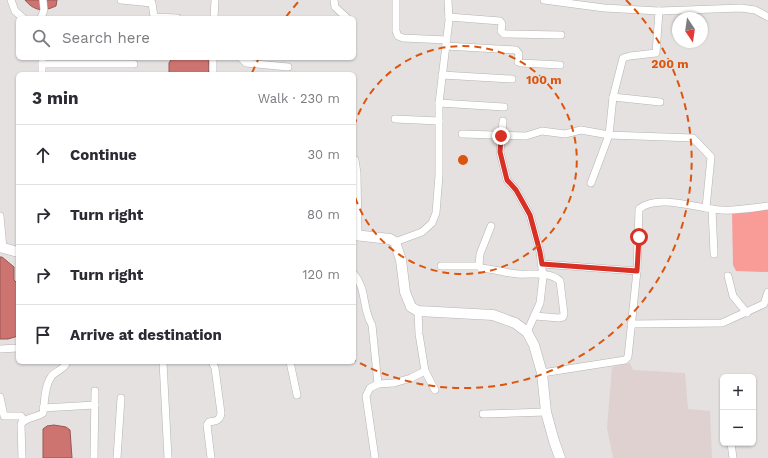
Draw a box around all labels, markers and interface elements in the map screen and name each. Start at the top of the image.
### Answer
north arrow [672,12,708,48]
search box [16,16,356,60]
icon: search [30,27,52,49]
text: Search here [62,29,150,47]
text: 200 m [651,57,689,71]
text: 100 m [526,73,562,87]
text: 3 min [32,88,78,108]
text: Walk · 230 m [258,91,340,106]
route end [492,127,510,145]
icon: ahead [32,144,54,166]
text: Continue [70,146,137,164]
text: 30 m [308,147,340,162]
centre of rings [456,153,470,167]
icon: right [32,204,54,226]
text: Turn right [70,206,143,224]
text: 80 m [307,207,340,222]
route start [630,228,648,246]
icon: right [32,264,54,286]
text: Turn right [70,266,143,284]
text: 120 m [302,267,340,282]
icon: arrive [32,324,54,346]
text: Arrive at destination [70,326,222,344]
map controls [720,374,756,446]
button: + [720,374,756,410]
button: − [720,410,756,446]

